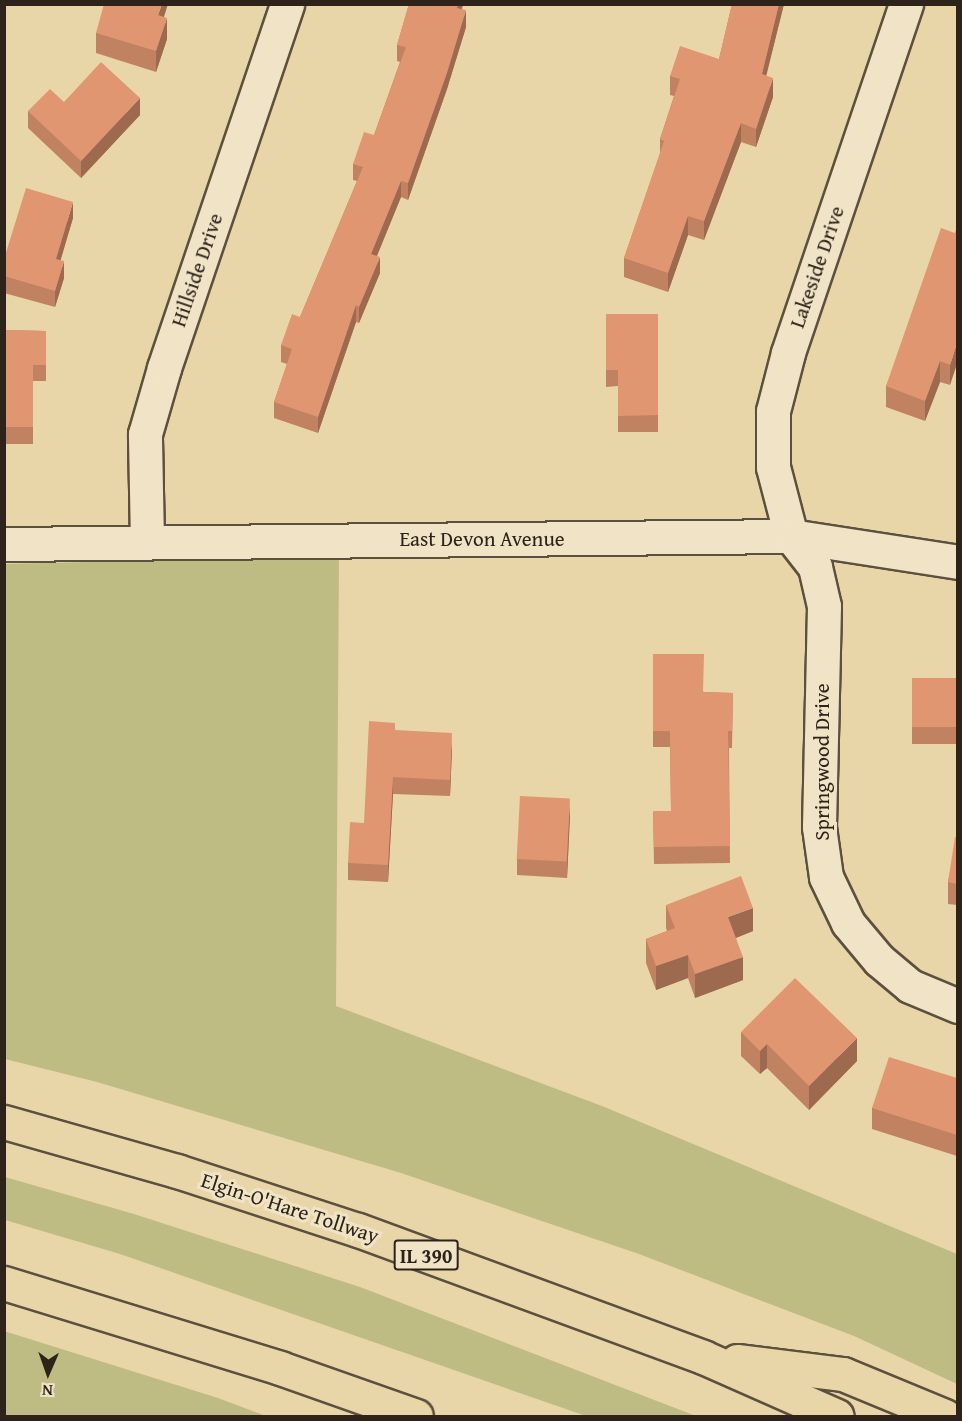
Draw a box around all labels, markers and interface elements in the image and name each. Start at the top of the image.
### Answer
street label: Lakeside Drive [784,203,850,331]
street label: Hillside Drive [166,210,228,330]
street label: East Devon Avenue [399,526,565,552]
street label: Springwood Drive [809,683,835,841]
street label: Elgin-O'Hare Tollway [198,1167,382,1249]
road number: IL 390 [393,1238,459,1272]
north arrow [18,1343,78,1403]
text: N [42,1379,53,1403]

